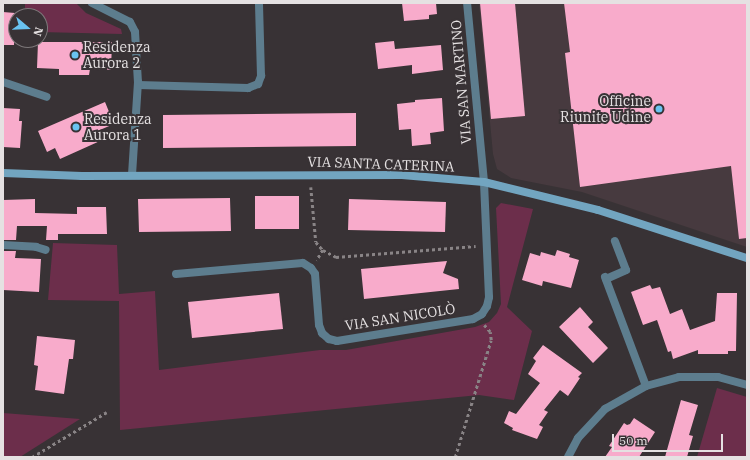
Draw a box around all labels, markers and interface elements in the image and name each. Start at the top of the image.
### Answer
north arrow [8,8,48,48]
street label: VIA SAN MARTINO [447,19,475,145]
text: N [30,25,46,38]
place label: Residenza Aurora 2 [83,39,151,72]
marker: Residenza Aurora 2 [70,50,80,60]
place label: Officine Riunite Udine [560,93,651,126]
marker: Officine Riunite Udine [654,104,664,114]
place label: Residenza Aurora 1 [84,111,152,144]
marker: Residenza Aurora 1 [71,122,81,132]
street label: VIA SANTA CATERINA [307,153,455,175]
street label: VIA SAN NICOLÒ [344,300,456,334]
scale bar [614,426,725,452]
text: 50 m [619,433,648,448]

